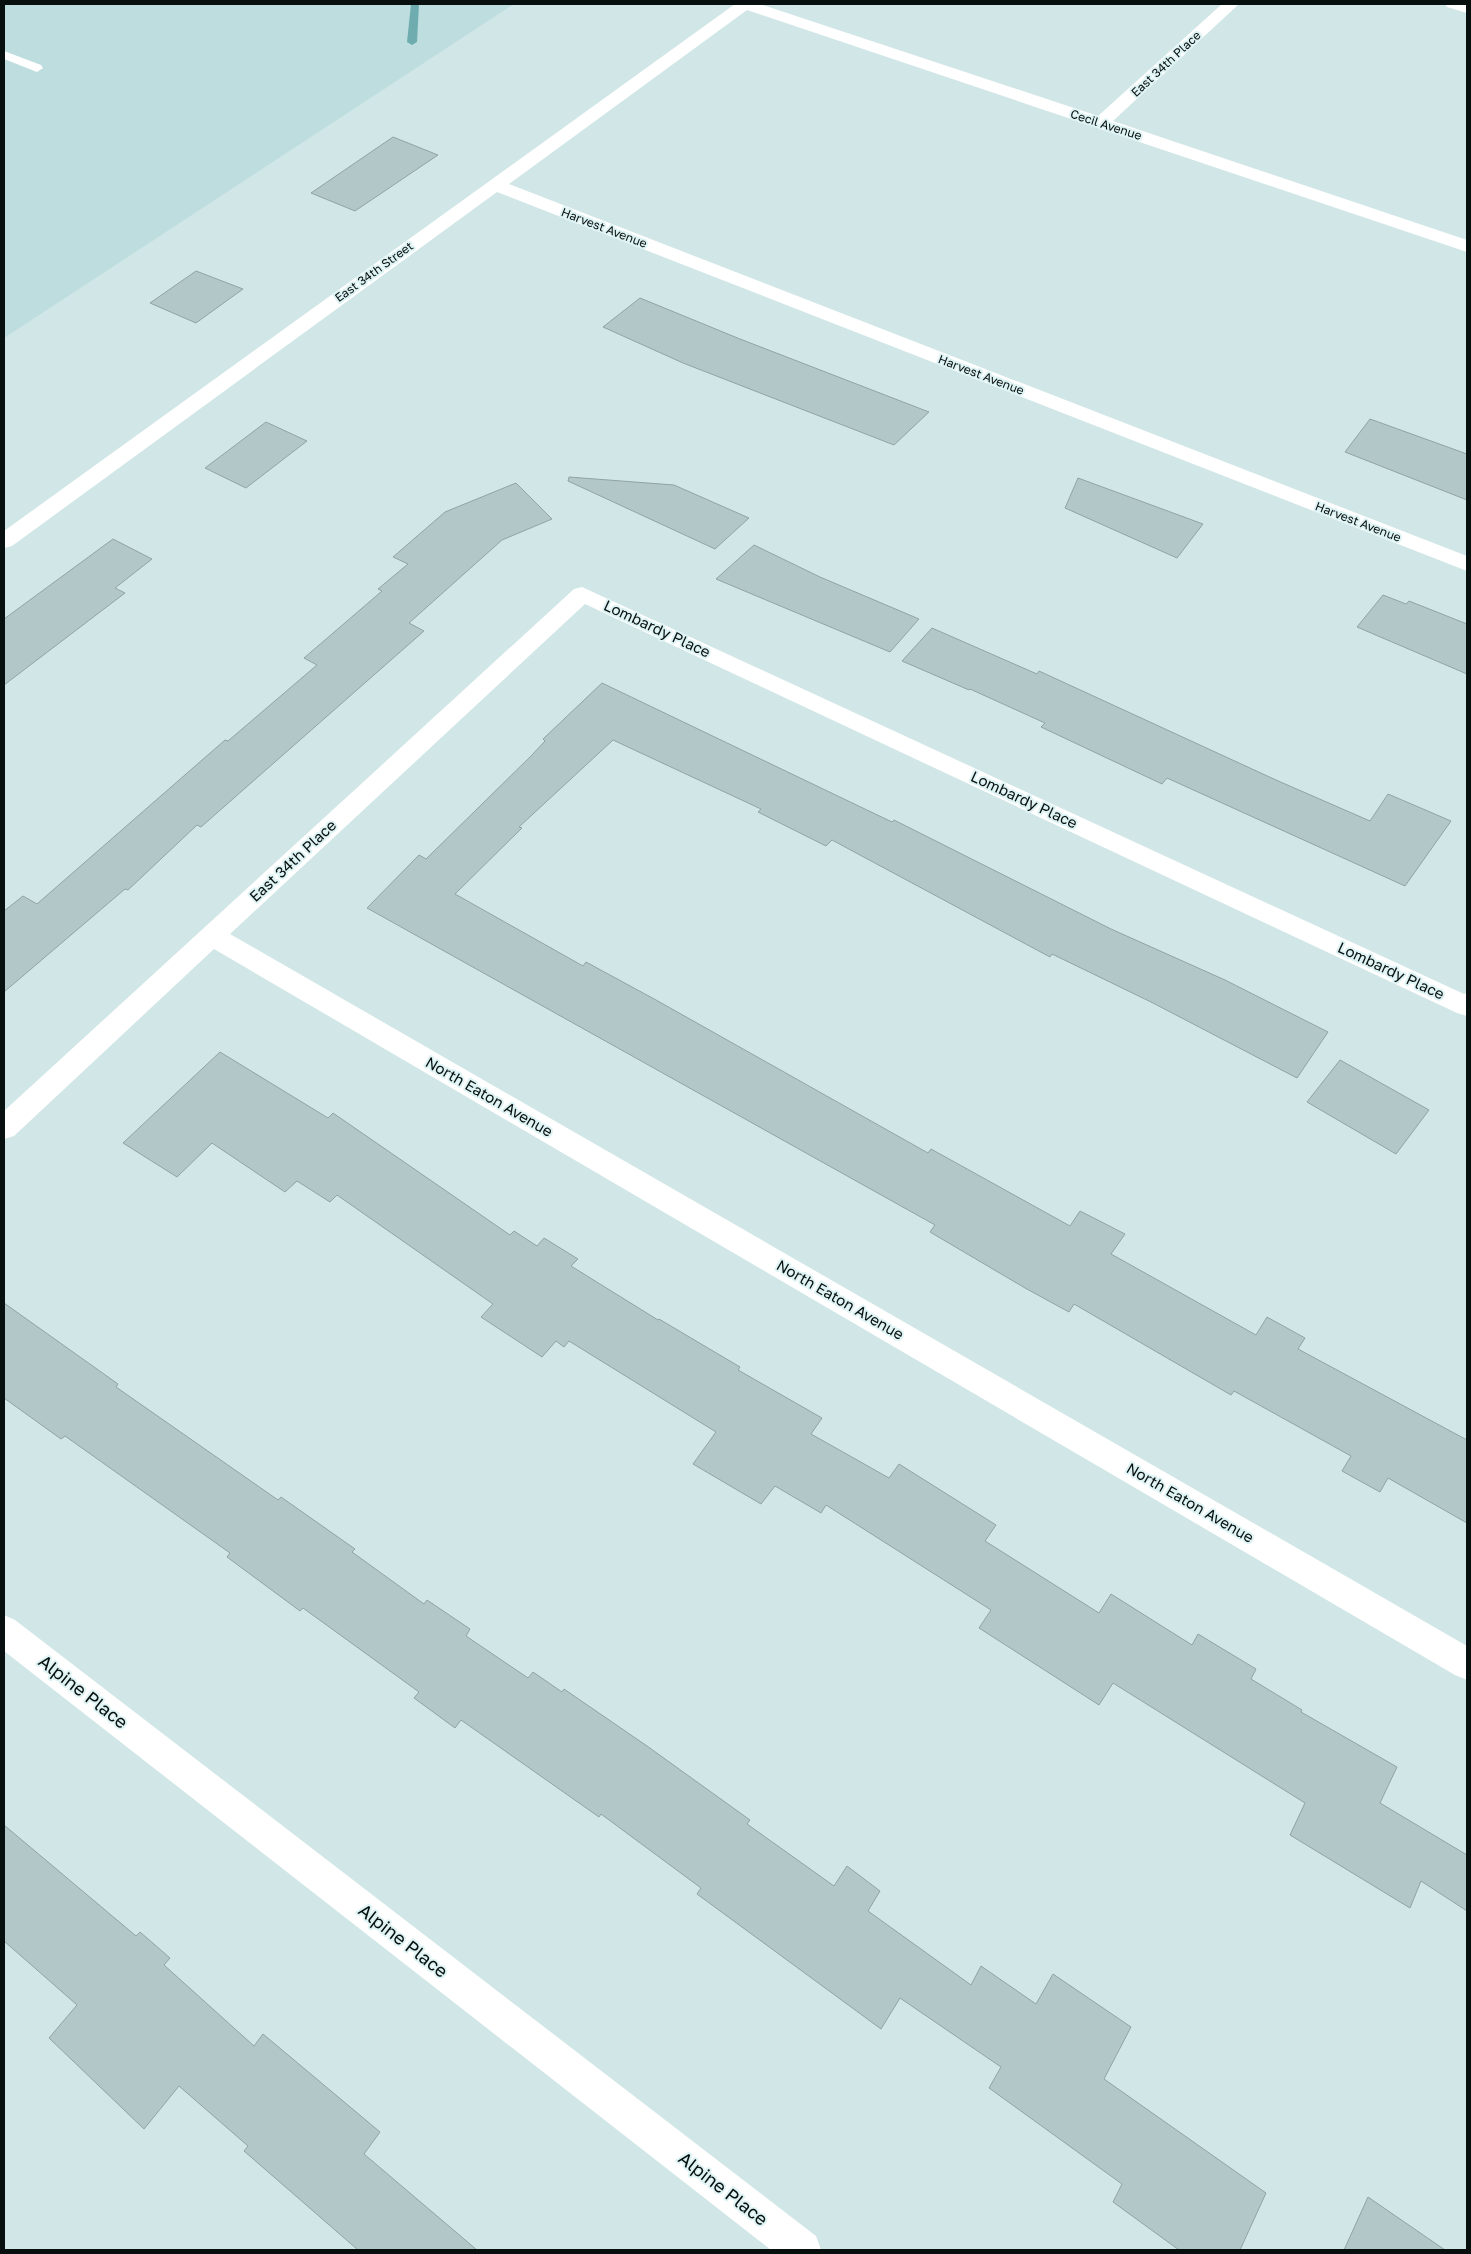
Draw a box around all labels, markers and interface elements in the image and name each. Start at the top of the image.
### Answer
street label: East 34th Place [1128,28,1204,100]
street label: Cecil Avenue [1069,106,1144,143]
street label: Harvest Avenue [559,204,649,251]
street label: East 34th Street [332,238,416,305]
street label: Harvest Avenue [936,351,1026,398]
street label: Harvest Avenue [1313,498,1403,545]
street label: Lombardy Place [601,596,714,661]
street label: Lombardy Place [968,767,1081,832]
street label: East 34th Place [245,815,340,905]
street label: Lombardy Place [1335,938,1448,1003]
street label: North Eaton Avenue [423,1052,557,1140]
street label: North Eaton Avenue [774,1255,908,1343]
street label: North Eaton Avenue [1124,1458,1258,1546]
street label: Alpine Place [35,1650,133,1733]
street label: Alpine Place [355,1899,453,1982]
street label: Alpine Place [675,2147,773,2230]

